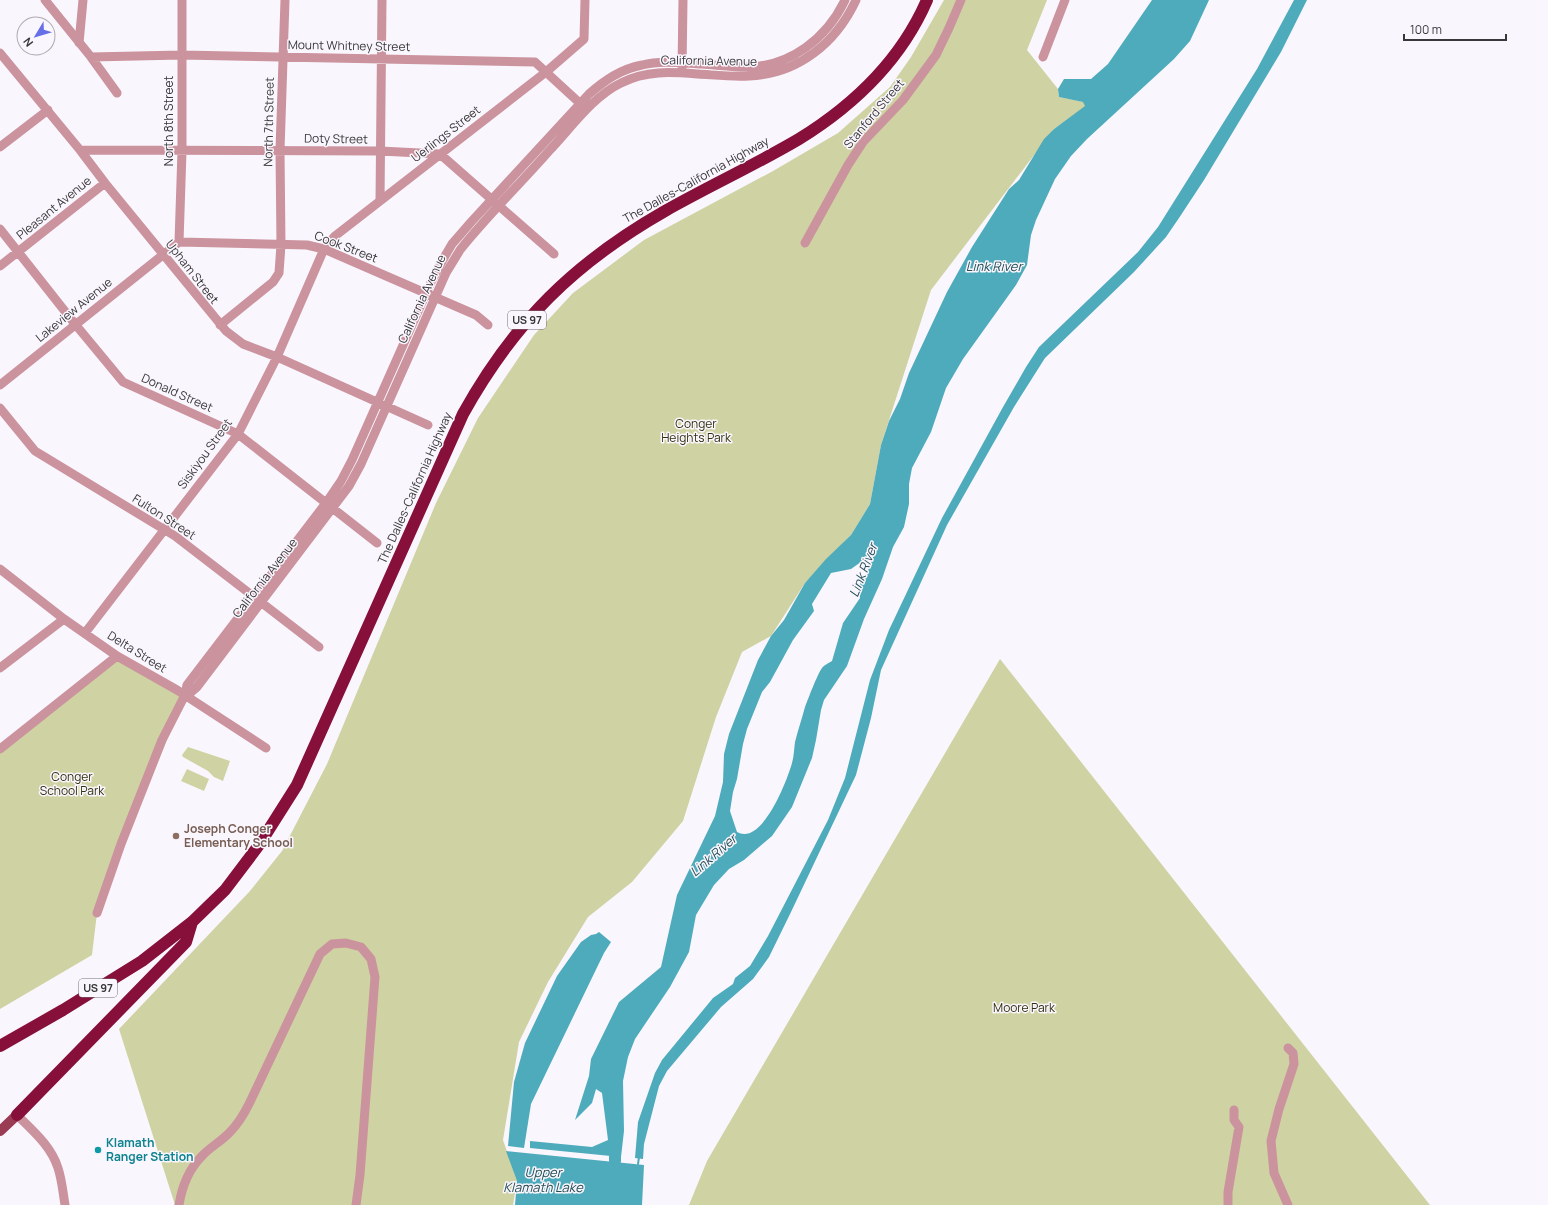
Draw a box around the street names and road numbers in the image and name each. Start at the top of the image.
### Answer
street label: Mount Whitney Street [288,36,411,55]
street label: California Avenue [661,51,757,70]
street label: Stanford Street [839,75,908,152]
street label: North 8th Street [160,76,177,166]
street label: North 7th Street [259,77,278,167]
street label: Uerlings Street [408,101,484,166]
street label: Doty Street [304,129,368,148]
street label: The Dalles-California Highway [620,132,772,227]
street label: Pleasant Avenue [13,172,95,243]
street label: Cook Street [312,227,380,266]
street label: Upham Street [162,236,223,307]
street label: California Avenue [393,252,450,346]
street label: Lakeview Avenue [32,274,115,346]
road number: US 97 [508,311,546,329]
street label: Donald Street [139,369,216,416]
street label: The Dalles-California Highway [373,409,456,566]
street label: Siskiyou Street [173,415,236,492]
street label: Fulton Street [129,490,199,544]
street label: California Avenue [228,534,301,621]
street label: Delta Street [104,627,170,677]
road number: US 97 [79,979,117,997]

